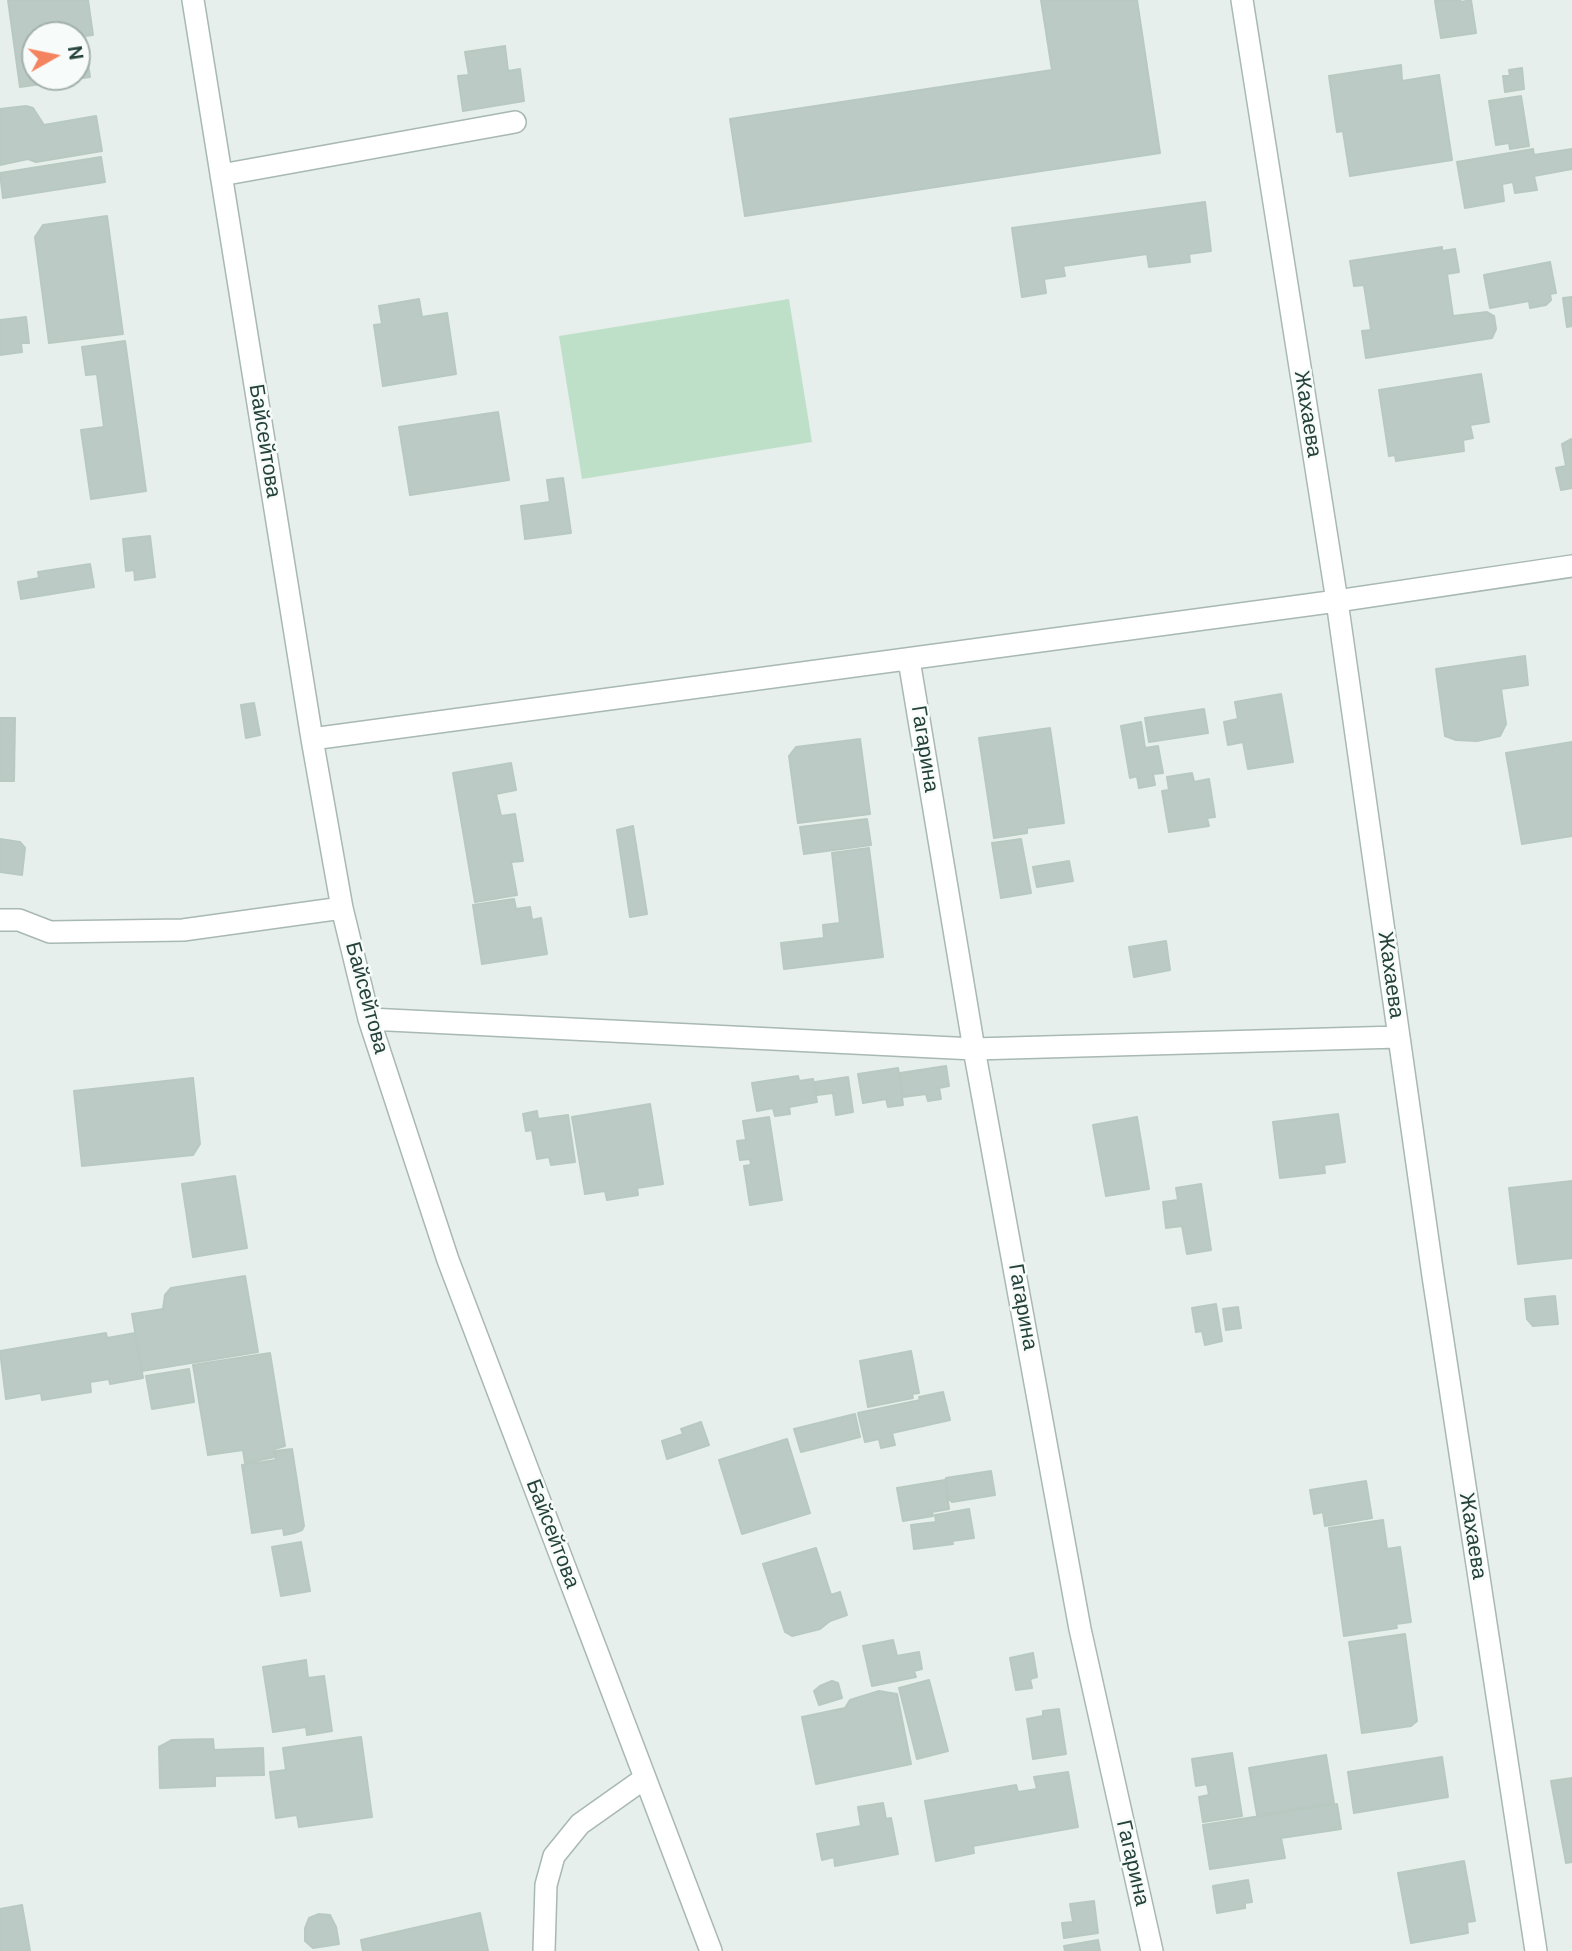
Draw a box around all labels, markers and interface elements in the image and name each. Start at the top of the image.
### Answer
north arrow [21,21,91,91]
text: N [62,44,89,62]
street label: Жахаева [1288,369,1326,459]
street label: Байсейтова [243,382,285,500]
street label: Гагарина [905,704,943,794]
street label: Жахаева [1371,930,1409,1020]
street label: Байсейтова [339,939,393,1057]
street label: Гагарина [1002,1262,1042,1352]
street label: Байсейтова [520,1476,584,1592]
street label: Жахаева [1453,1491,1491,1581]
street label: Гагарина [1110,1818,1154,1908]

